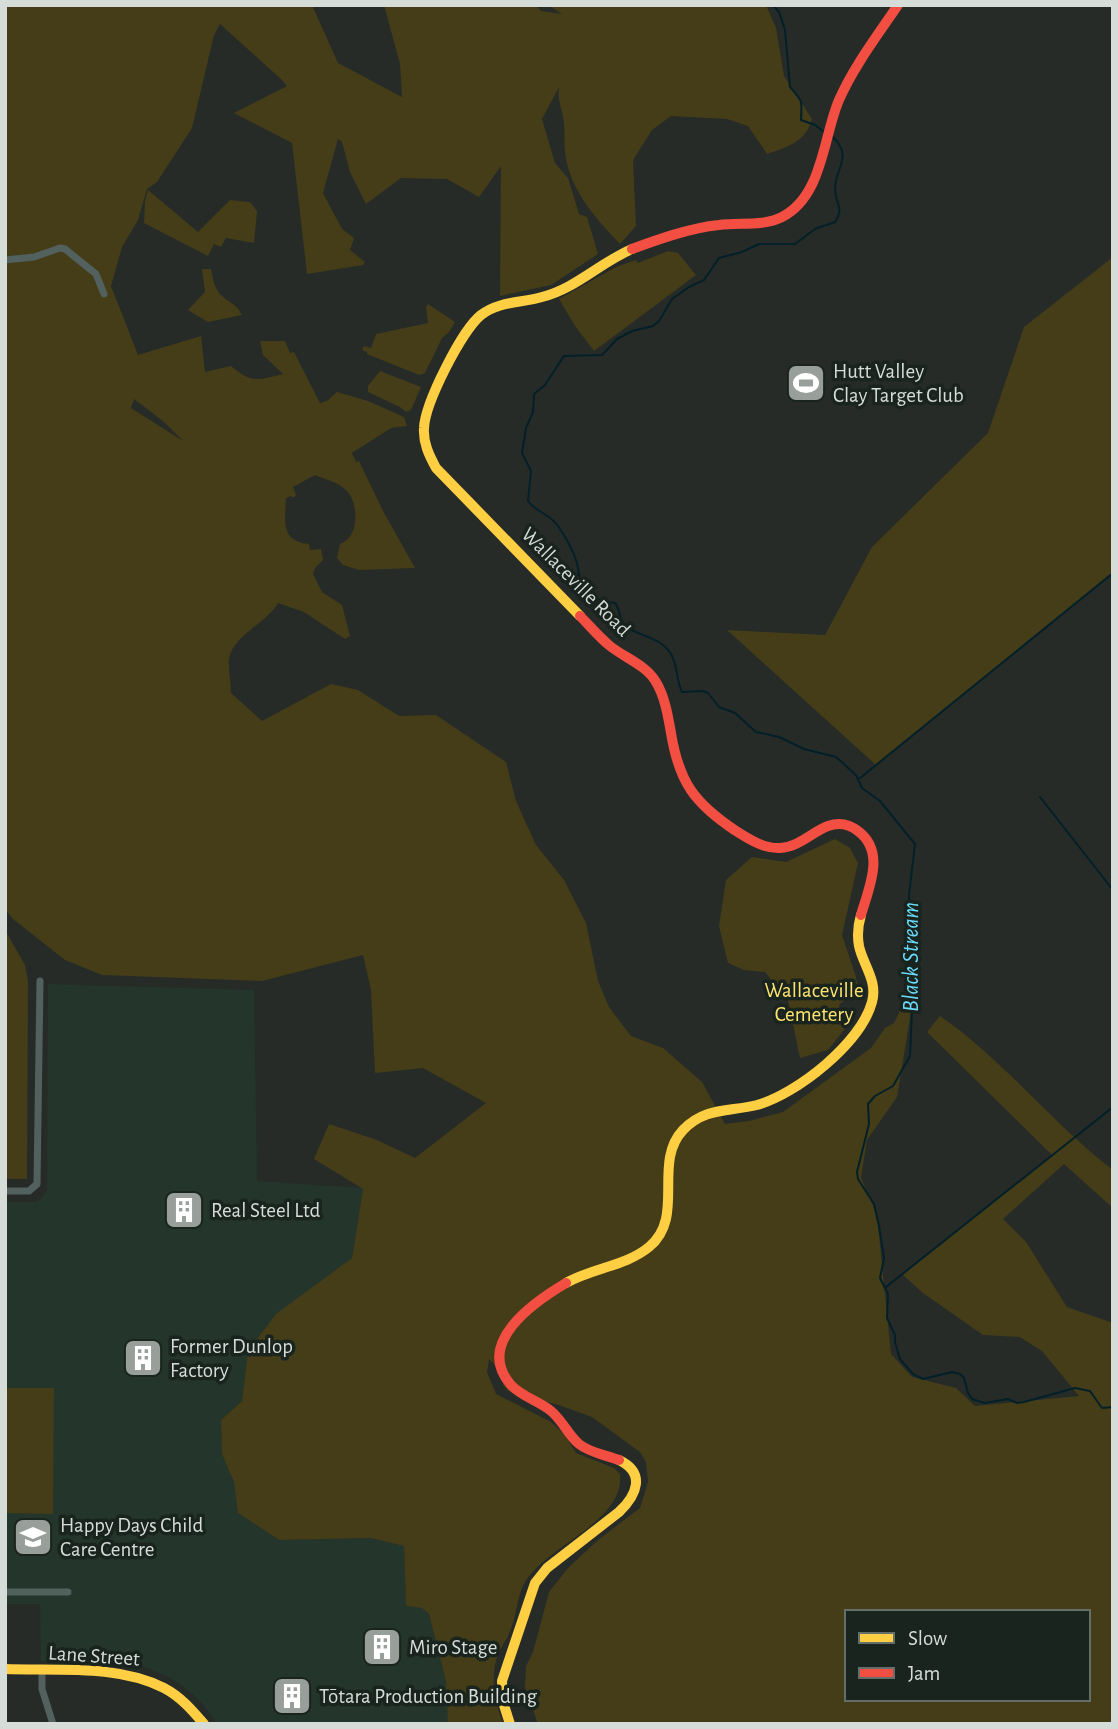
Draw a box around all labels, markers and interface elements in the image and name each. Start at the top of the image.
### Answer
place label: Hutt Valley Clay Target Club [833,361,964,406]
sports icon: Hutt Valley Clay Target Club [785,362,827,404]
street label: Wallaceville Road [518,524,635,641]
water label: Black Stream [900,902,923,1012]
park label: Wallaceville Cemetery [764,980,864,1025]
building icon: Real Steel Ltd [163,1189,205,1231]
place label: Real Steel Ltd [211,1200,320,1221]
place label: Former Dunlop Factory [170,1336,293,1381]
building icon: Former Dunlop Factory [122,1337,164,1379]
place label: Happy Days Child Care Centre [60,1515,203,1560]
school or university icon: Happy Days Child Care Centre [12,1516,54,1558]
legend [845,1610,1090,1701]
building icon: Miro Stage [361,1626,403,1668]
text: Slow [908,1628,947,1649]
place label: Miro Stage [409,1637,497,1658]
street label: Lane Street [48,1642,141,1670]
text: Jam [908,1663,940,1684]
building icon: Tōtara Production Building [271,1675,313,1717]
place label: Tōtara Production Building [319,1686,538,1707]

